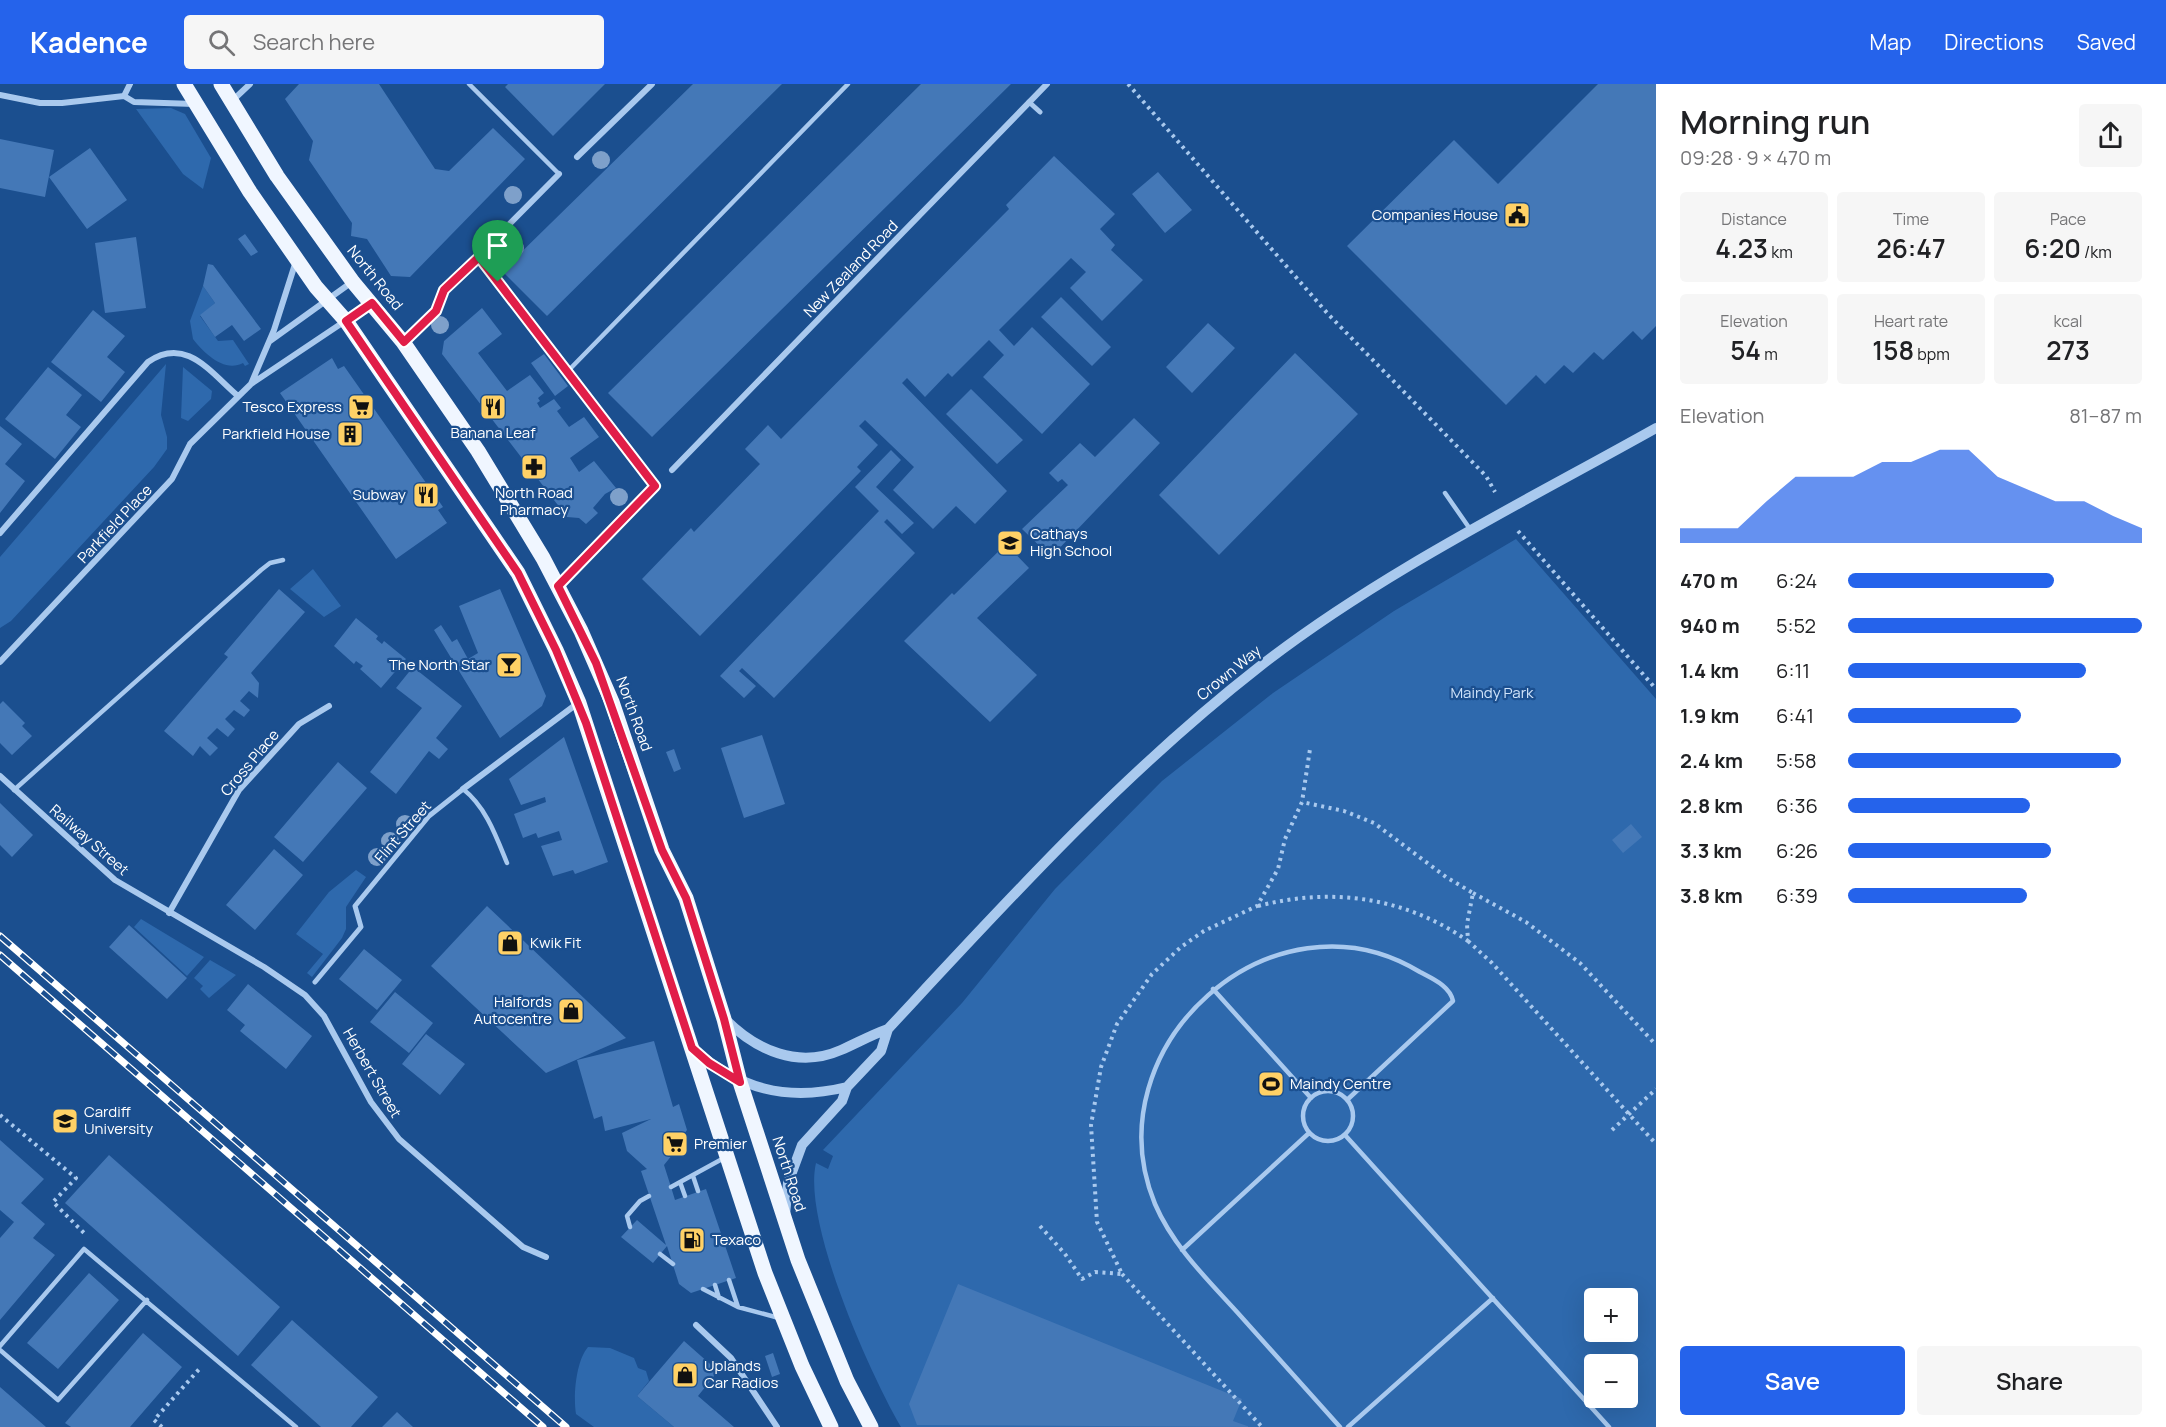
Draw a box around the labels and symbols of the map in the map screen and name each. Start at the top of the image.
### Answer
public building icon: Companies House [1502,200,1532,230]
place label: Companies House [1372,204,1498,225]
street label: New Zealand Road [799,215,902,322]
pin [472,220,523,282]
street label: North Road [343,241,408,315]
supermarket icon: Tesco Express [346,392,376,422]
restaurant icon: Banana Leaf [478,392,508,422]
place label: Tesco Express [243,396,342,417]
building icon: Parkfield House [335,419,365,449]
place label: Banana Leaf [451,422,536,443]
place label: Parkfield House [222,423,330,444]
pharmacy icon: North Road Pharmacy [519,452,549,482]
street label: Parkfield Place [73,479,157,568]
restaurant icon: Subway [411,480,441,510]
place label: North Road Pharmacy [495,482,573,520]
place label: Subway [352,484,406,505]
place label: Cathays High School [1030,523,1112,561]
school or university icon: Cathays High School [995,528,1025,558]
street label: Crown Way [1192,640,1265,705]
bar icon: The North Star [494,650,524,680]
place label: The North Star [389,654,491,675]
street label: North Road [611,674,658,754]
park label: Maindy Park [1451,682,1534,703]
street label: Cross Place [215,725,284,801]
street label: Flint Street [370,796,436,867]
street label: Railway Street [45,799,133,880]
shop icon: Kwik Fit [495,928,525,958]
place label: Kwik Fit [530,932,581,953]
place label: Halfords Autocentre [473,991,552,1029]
shop icon: Halfords Autocentre [556,996,586,1026]
street label: Herbert Street [338,1024,407,1122]
sports icon: Maindy Centre [1256,1069,1286,1099]
place label: Maindy Centre [1290,1073,1392,1094]
place label: Cardiff University [84,1101,153,1139]
school or university icon: Cardiff University [50,1106,80,1136]
supermarket icon: Premier [660,1129,690,1159]
place label: Premier [694,1133,748,1154]
street label: North Road [767,1134,812,1214]
fuel station icon: Texaco [677,1225,707,1255]
place label: Texaco [712,1229,761,1250]
place label: Uplands Car Radios [704,1355,778,1393]
shop icon: Uplands Car Radios [670,1360,700,1390]

